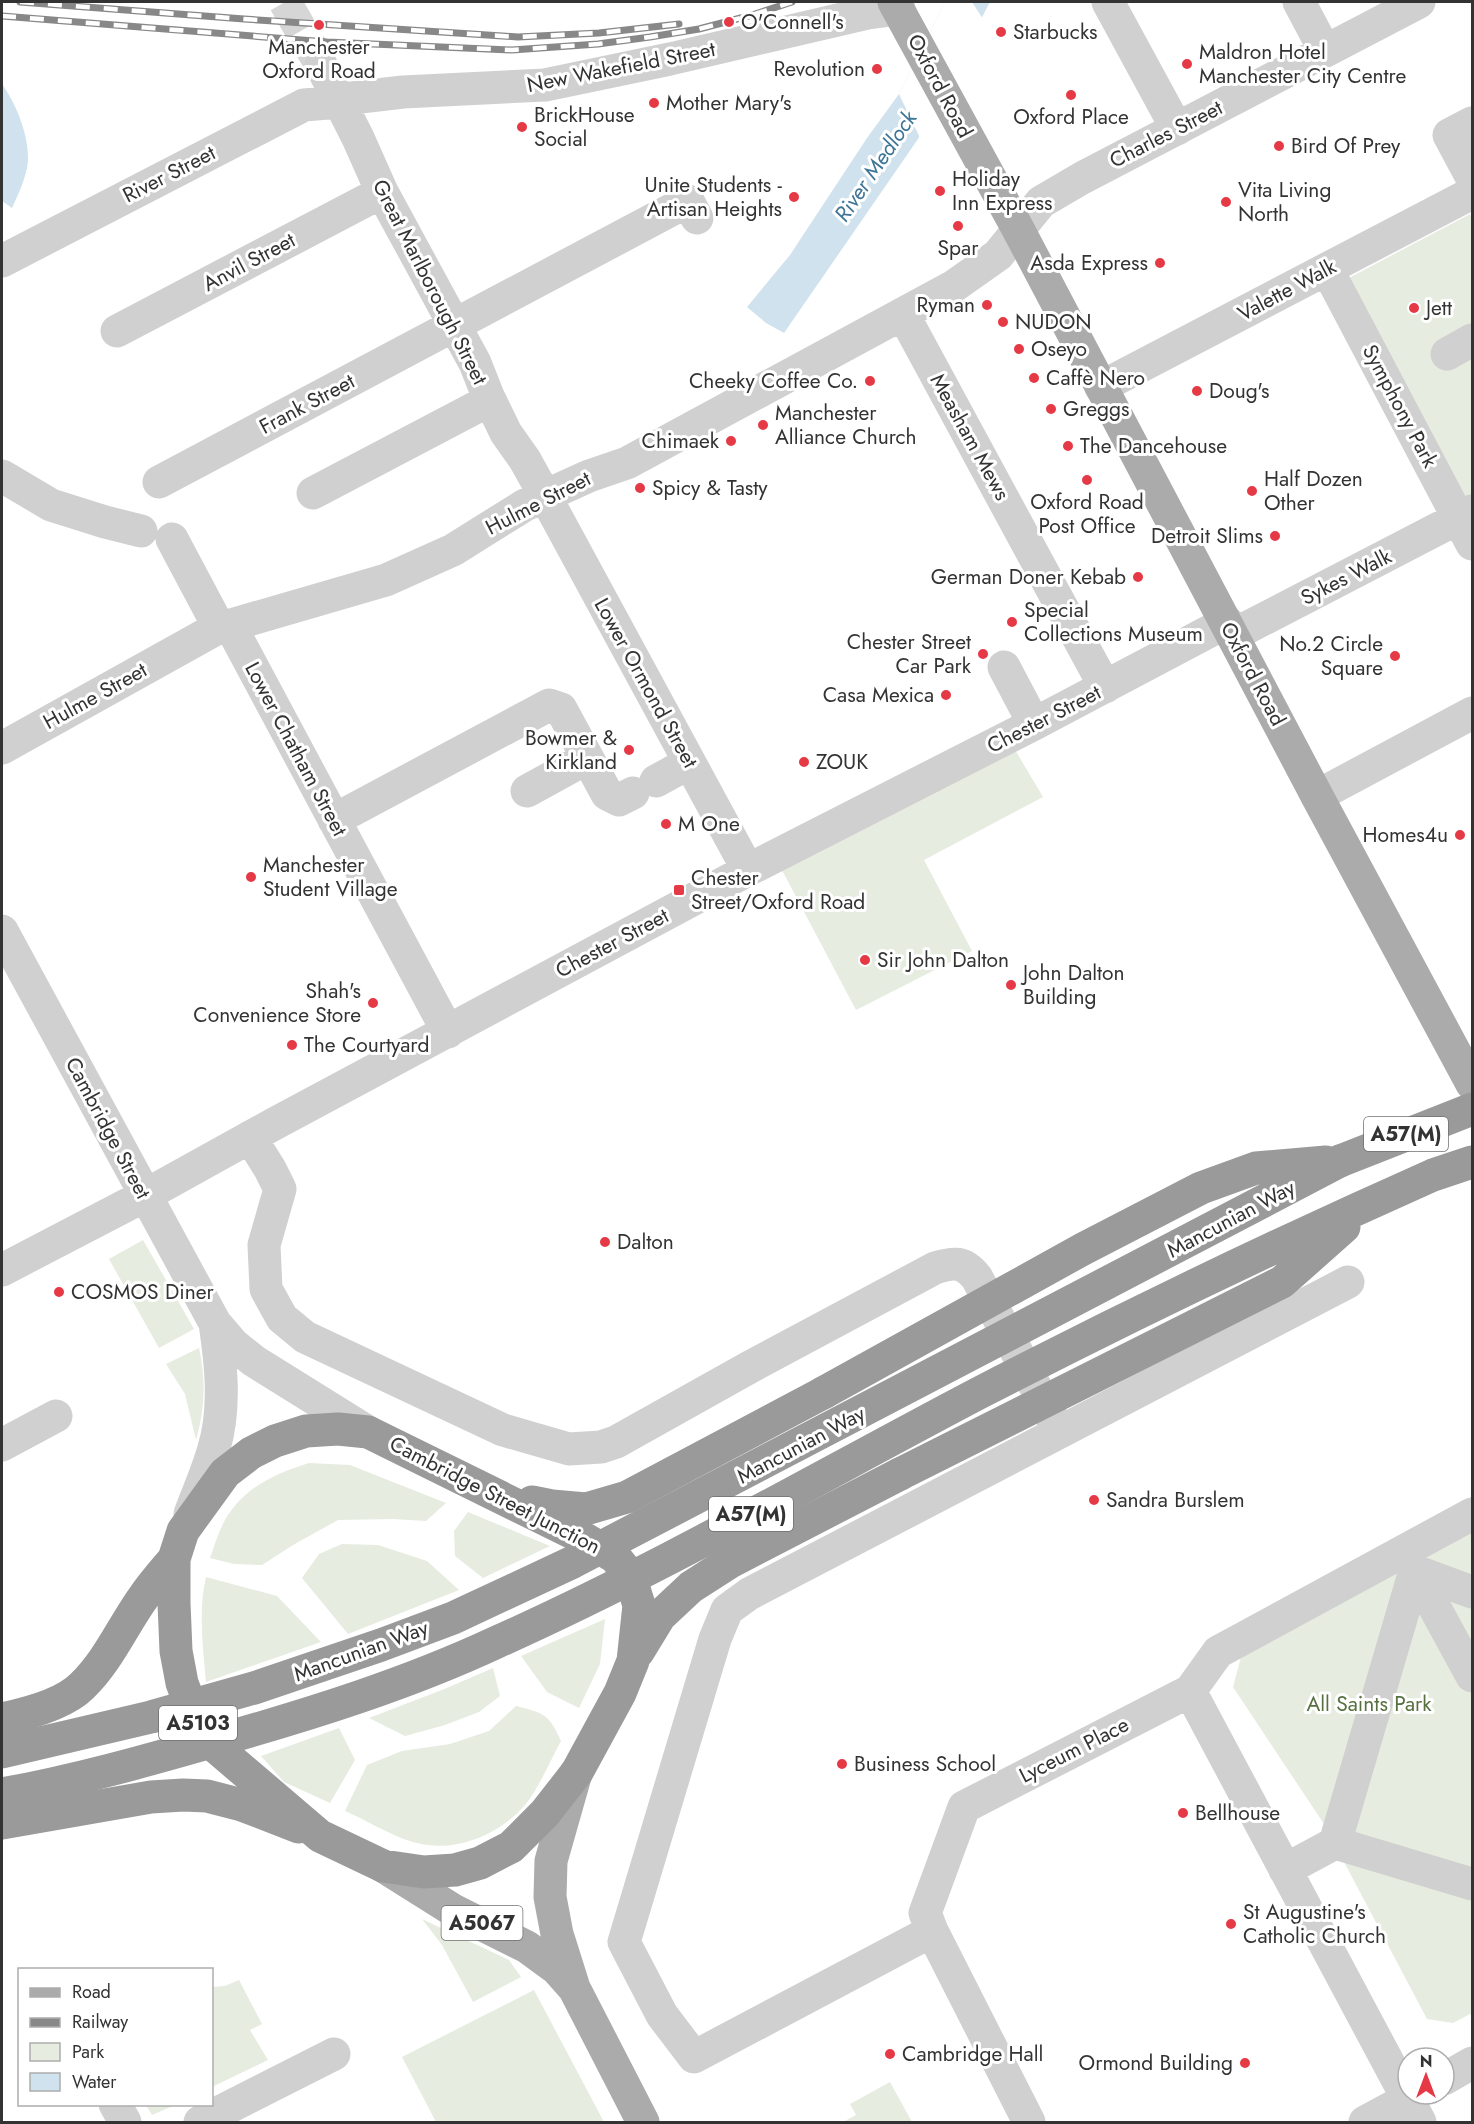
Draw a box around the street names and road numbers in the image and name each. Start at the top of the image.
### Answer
street label: Oxford Road [900,29,980,143]
street label: New Wakefield Street [524,34,718,100]
street label: Charles Street [1104,93,1228,175]
street label: River Street [117,138,221,210]
street label: Great Marlborough Street [365,174,495,390]
street label: Anvil Street [197,225,301,299]
street label: Valette Walk [1232,251,1342,328]
street label: Symphony Park [1355,339,1445,474]
street label: Frank Street [254,366,360,442]
street label: Measham Mews [923,368,1017,506]
street label: Hulme Street [480,464,596,542]
street label: Sykes Walk [1295,541,1397,613]
street label: Lower Ormond Street [587,593,705,773]
street label: Oxford Road [1213,617,1293,731]
street label: Hulme Street [38,655,152,737]
street label: Lower Chatham Street [237,657,355,841]
street label: Chester Street [982,677,1106,761]
street label: Chester Street [550,901,674,985]
street label: Cambridge Street [58,1052,158,1204]
road number: A57(M) [1364,1117,1448,1151]
street label: Mancunian Way [1162,1172,1301,1265]
street label: Mancunian Way [732,1398,871,1491]
street label: Cambridge Street Junction [384,1429,606,1561]
road number: A57(M) [709,1497,793,1531]
street label: Mancunian Way [290,1613,433,1689]
road number: A5103 [159,1706,237,1740]
street label: Lyceum Place [1014,1710,1134,1790]
road number: A5067 [442,1906,522,1940]

